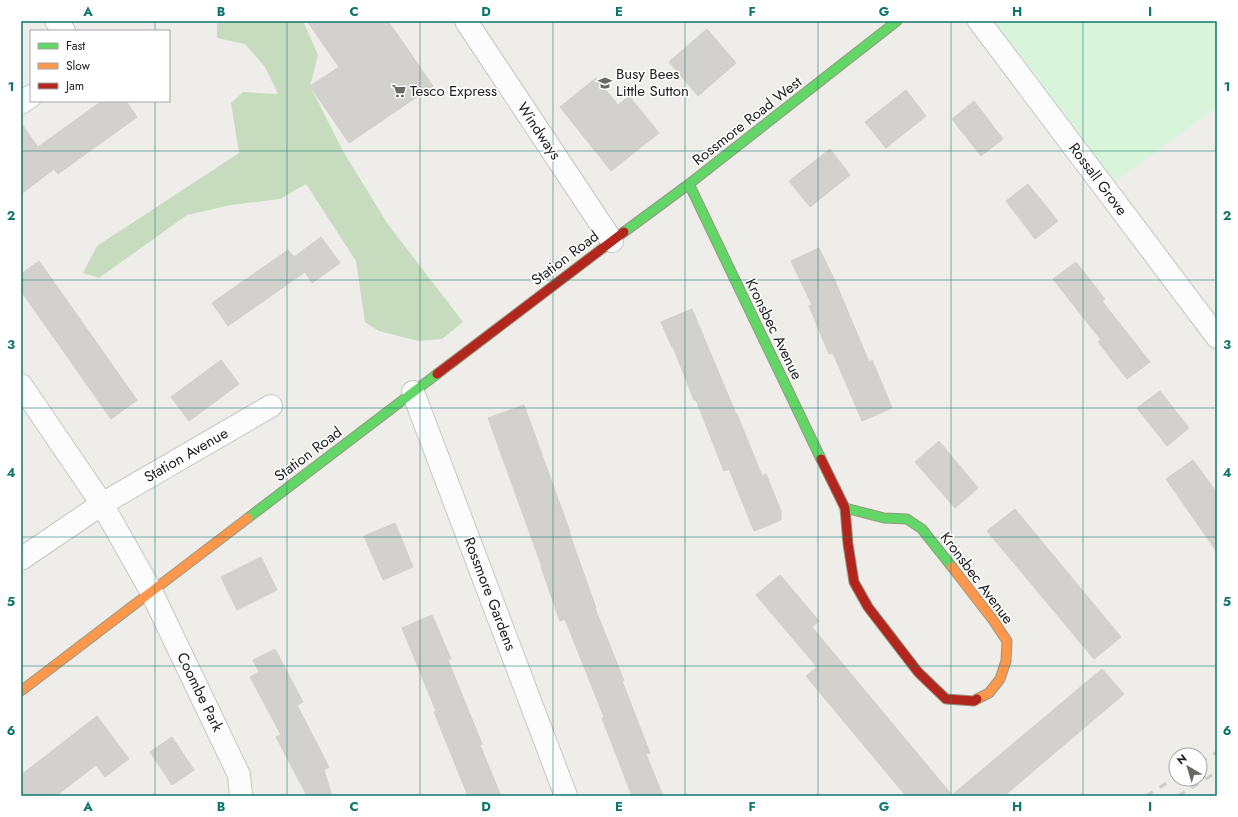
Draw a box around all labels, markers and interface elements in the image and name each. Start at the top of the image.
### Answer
text: A [82,2,93,21]
text: B [217,2,226,21]
text: C [349,2,359,21]
text: D [481,2,491,21]
text: E [615,2,623,21]
text: F [748,2,756,21]
text: G [879,2,890,21]
text: H [1012,2,1022,21]
text: I [1148,2,1152,21]
legend [30,30,170,102]
text: Fast [66,37,85,55]
text: Slow [66,57,91,75]
place label: Busy Bees Little Sutton [616,63,689,102]
street label: Rossmore Road West [688,71,807,171]
school or university icon: Busy Bees Little Sutton [597,75,613,91]
text: 1 [8,77,14,96]
text: Jam [64,77,84,95]
text: 1 [1224,77,1230,96]
place label: Tesco Express [410,80,497,102]
supermarket icon: Tesco Express [391,83,407,99]
street label: Windways [512,98,566,164]
street label: Rossall Grove [1063,138,1133,220]
text: 2 [7,206,15,225]
text: 2 [1223,206,1231,225]
street label: Station Road [527,225,603,291]
street label: Kronsbec Avenue [740,275,808,384]
text: 3 [7,335,15,354]
text: 3 [1223,335,1231,354]
street label: Station Road [270,421,346,487]
street label: Station Avenue [140,422,232,488]
text: 4 [6,463,16,482]
text: 4 [1222,463,1232,482]
street label: Kronsbec Avenue [935,527,1019,629]
street label: Rossmore Gardens [458,534,522,654]
text: 5 [7,592,15,611]
text: 5 [1223,592,1231,611]
street label: Coombe Park [171,649,229,736]
text: 6 [7,721,16,740]
text: 6 [1223,721,1232,740]
north arrow [1168,747,1208,787]
text: N [1173,750,1190,768]
text: A [82,797,93,816]
text: B [217,797,226,816]
text: C [349,797,359,816]
text: D [481,797,491,816]
text: E [615,797,623,816]
text: F [748,797,756,816]
text: G [879,797,890,816]
text: H [1012,797,1022,816]
text: I [1148,797,1152,816]

